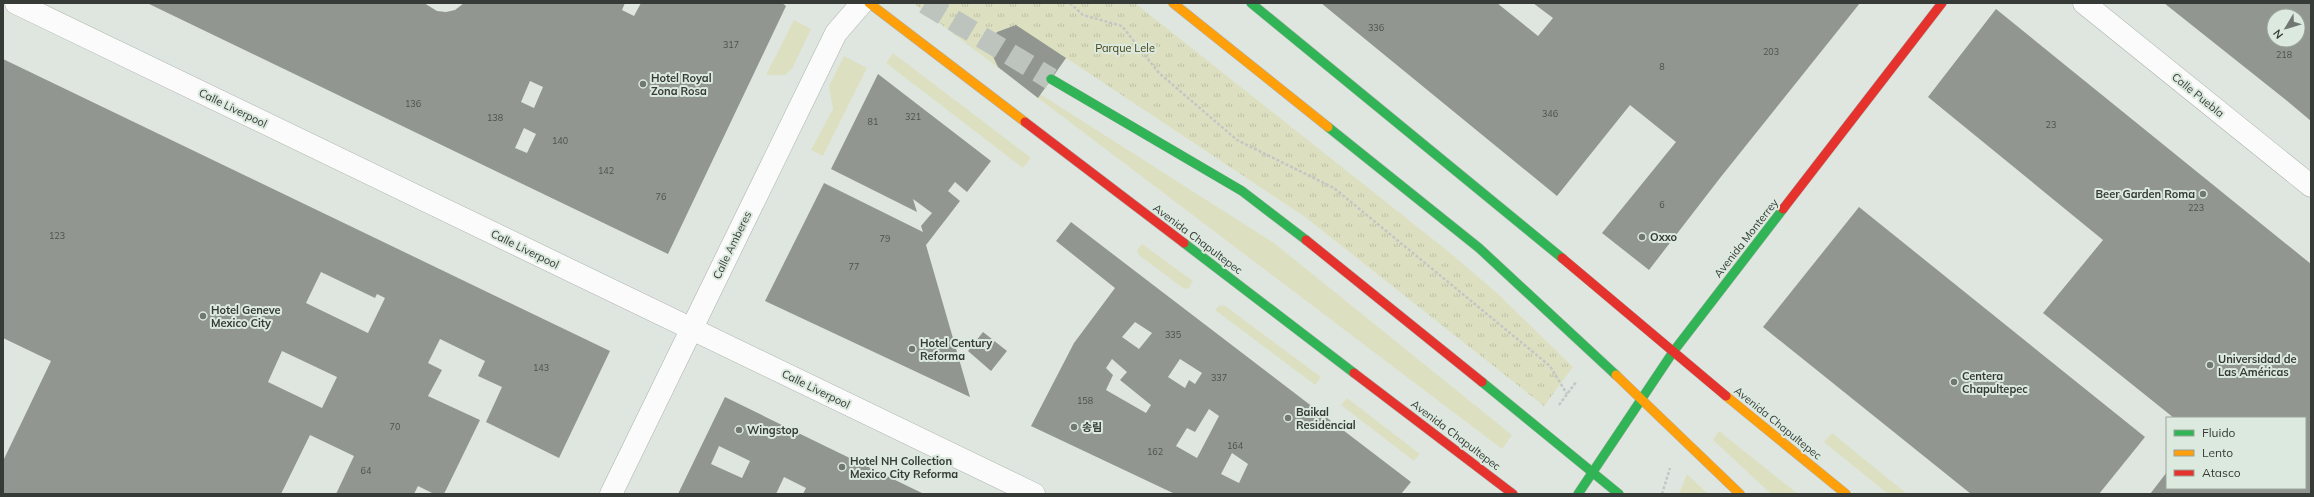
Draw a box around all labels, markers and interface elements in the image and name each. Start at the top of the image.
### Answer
north arrow [2266,8,2306,48]
house number: 336 [1368,22,1384,33]
text: N [2270,27,2286,42]
house number: 317 [723,39,739,50]
park label: Parque Lele [1095,41,1155,55]
house number: 203 [1763,46,1779,57]
house number: 218 [2276,49,2292,60]
house number: 8 [1659,61,1665,72]
street label: Calle Puebla [2169,70,2227,120]
place label: Hotel Royal Zona Rosa [651,71,712,98]
marker: Hotel Royal Zona Rosa [638,79,648,89]
street label: Calle Liverpool [197,85,269,131]
house number: 136 [405,98,421,109]
house number: 346 [1542,108,1558,119]
house number: 321 [905,111,921,122]
house number: 138 [487,112,503,123]
house number: 81 [868,116,878,127]
house number: 23 [2046,119,2056,130]
house number: 140 [552,135,568,146]
house number: 142 [598,165,614,176]
place label: Beer Garden Roma [2096,187,2195,201]
marker: Beer Garden Roma [2198,189,2208,199]
house number: 76 [656,191,666,202]
street label: Avenida Monterrey [1711,196,1781,280]
house number: 6 [1659,199,1665,210]
street label: Avenida Chapultepec [1150,201,1246,278]
house number: 223 [2188,202,2204,213]
street label: Calle Amberes [710,209,754,281]
street label: Calle Liverpool [489,226,561,272]
house number: 123 [49,230,65,241]
place label: Oxxo [1650,230,1678,244]
marker: Oxxo [1637,232,1647,242]
house number: 79 [880,233,890,244]
house number: 77 [849,261,859,272]
place label: Hotel Geneve Mexico City [211,303,281,330]
marker: Hotel Geneve Mexico City [198,311,208,321]
house number: 335 [1165,329,1182,340]
place label: Hotel Century Reforma [920,336,992,363]
marker: Hotel Century Reforma [907,344,917,354]
place label: Universidad de Las Américas [2218,352,2297,379]
marker: Universidad de Las Américas [2205,360,2215,370]
house number: 143 [533,362,549,373]
street label: Calle Liverpool [780,366,852,412]
place label: Centera Chapultepec [1962,369,2028,396]
house number: 337 [1211,372,1227,383]
marker: Centera Chapultepec [1949,377,1959,387]
street label: Avenida Chapultepec [1731,383,1825,463]
house number: 158 [1077,395,1093,406]
street label: Avenida Chapultepec [1408,397,1504,474]
place label: Baikal Residencial [1296,405,1356,432]
marker: Baikal Residencial [1283,413,1293,423]
legend [2166,417,2306,489]
place label: 송림 [1082,420,1102,434]
house number: 70 [390,421,400,432]
marker: 송림 [1069,422,1079,432]
place label: Wingstop [747,423,799,437]
marker: Wingstop [734,425,744,435]
text: Fluido [2202,425,2236,440]
house number: 164 [1227,440,1244,451]
text: Lento [2202,445,2233,460]
house number: 162 [1147,446,1163,457]
place label: Hotel NH Collection Mexico City Reforma [850,454,958,481]
marker: Hotel NH Collection Mexico City Reforma [837,462,847,472]
house number: 64 [361,465,372,476]
text: Atasco [2202,465,2241,480]

